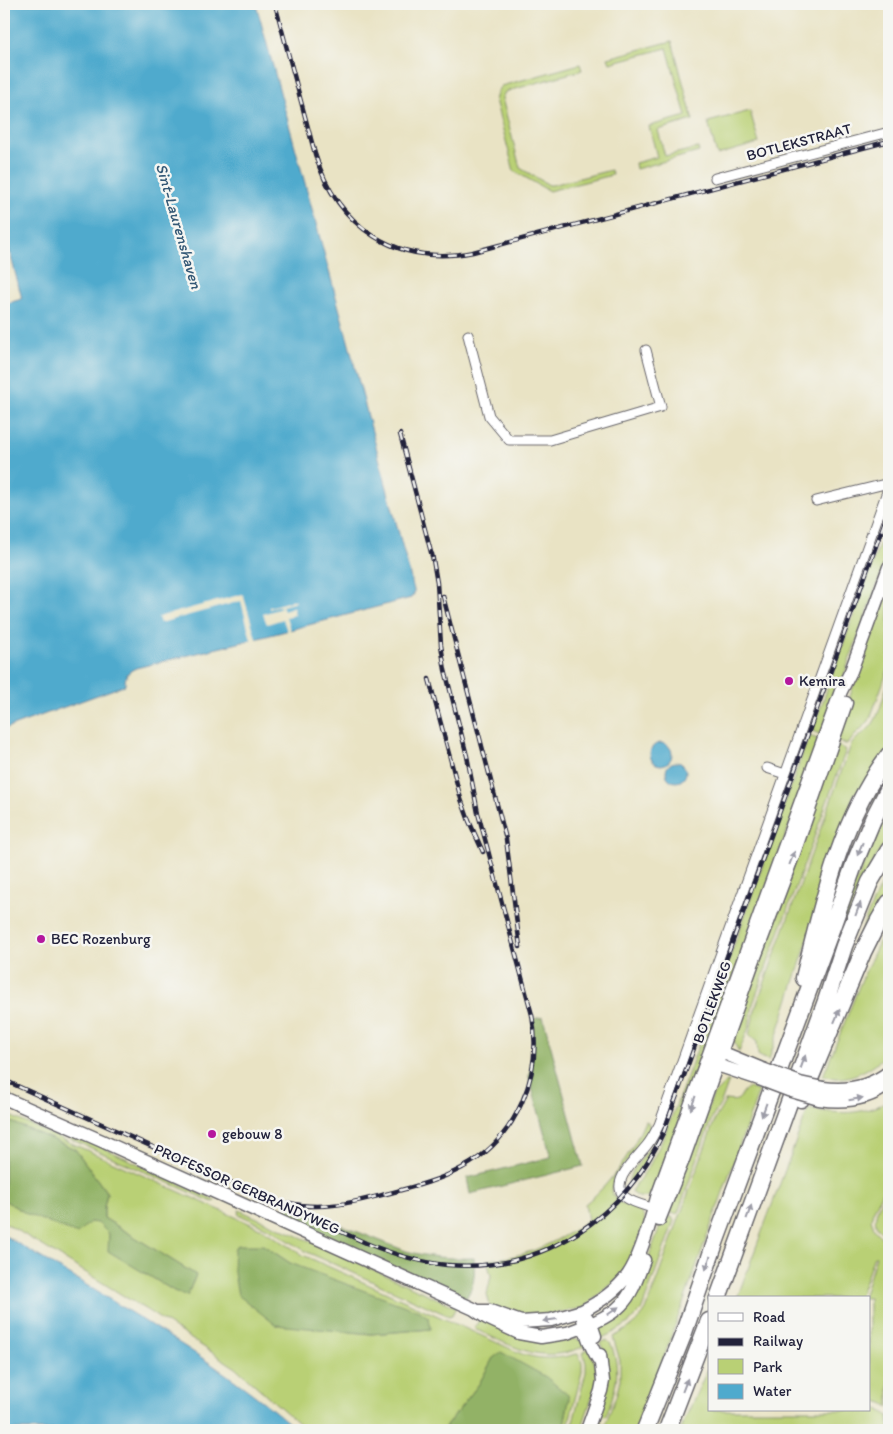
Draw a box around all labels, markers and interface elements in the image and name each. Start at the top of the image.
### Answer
street label: BOTLEKSTRAAT [744,119,854,165]
water label: Sint-Laurenshaven [152,161,206,291]
place label: Kemira [799,672,846,690]
marker: Kemira [783,675,795,687]
one-way arrow [856,842,864,856]
one-way arrow [789,851,796,866]
one-way arrow [854,901,862,916]
place label: BEC Rozenburg [51,930,151,948]
marker: BEC Rozenburg [35,933,47,945]
street label: BOTLEKWEG [689,959,735,1045]
one-way arrow [833,1008,841,1023]
one-way arrow [799,1054,807,1069]
one-way arrow [848,1094,864,1102]
one-way arrow [688,1095,696,1110]
one-way arrow [760,1103,768,1118]
place label: gebouw 8 [222,1125,282,1143]
marker: gebouw 8 [206,1128,218,1140]
street label: PROFESSOR GERBRANDYWEG [151,1140,343,1238]
one-way arrow [745,1204,753,1219]
one-way arrow [704,1255,711,1270]
legend [708,1296,870,1412]
one-way arrow [606,1306,620,1316]
text: Road [753,1308,786,1326]
one-way arrow [542,1316,558,1324]
text: Railway [753,1332,803,1350]
text: Park [753,1358,783,1376]
one-way arrow [681,1377,689,1392]
text: Water [753,1382,792,1400]

